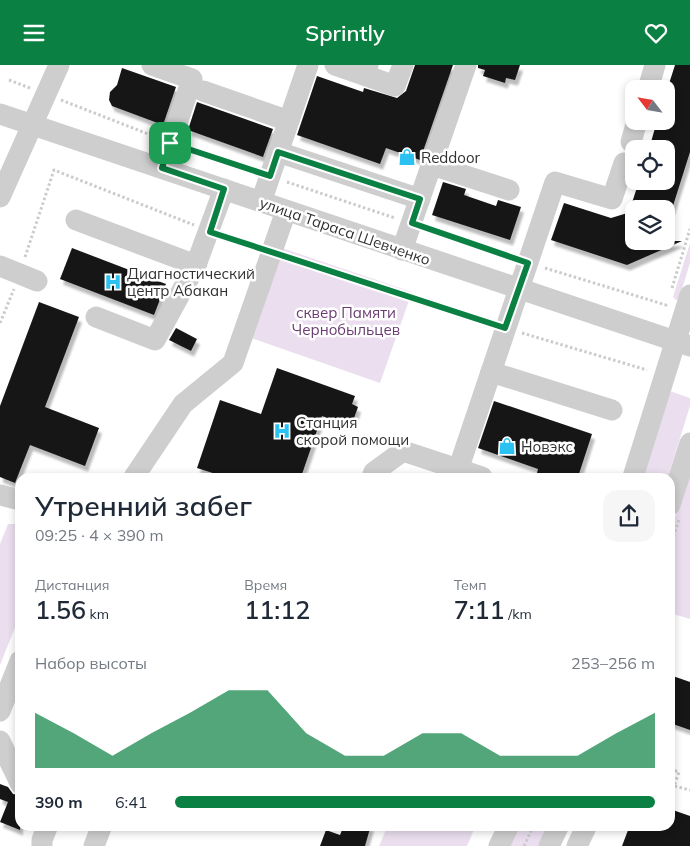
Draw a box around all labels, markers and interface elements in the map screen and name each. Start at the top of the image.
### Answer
icon: menu [20,19,48,47]
text: Sprintly [305,19,385,47]
icon: heart [642,19,670,47]
north arrow [625,80,675,130]
map controls [625,80,675,250]
pin [149,122,191,164]
icon: arrive [156,129,184,157]
button: locate [625,140,675,190]
shop icon: Reddoor [397,147,417,167]
place label: Reddoor [421,148,480,167]
street label: улица Тараса Шевченко [257,193,433,269]
button: layers [625,200,675,250]
place label: Диагностический центр Абакан [127,264,255,300]
hospital icon: Диагностический центр Абакан [103,272,123,292]
park label: сквер Памяти Чернобыльцев [292,303,400,339]
place label: Станция скорой помощи [296,413,409,449]
hospital icon: Станция скорой помощи [272,421,292,441]
shop icon: Новэкс [497,436,517,456]
place label: Новэкс [521,437,573,456]
text: Утренний забег [35,488,252,523]
button: share [603,490,655,542]
text: 09:25 · 4 × 390 m [35,525,164,545]
text: Дистанция [35,576,109,594]
text: Время [244,576,287,594]
text: Темп [454,576,487,594]
text: 1.56 [35,594,86,625]
text: 11:12 [244,594,310,625]
text: 7:11 [454,594,505,625]
text: km [86,605,109,623]
text: /km [505,605,532,623]
text: Набор высоты [35,653,147,673]
text: 253–256 m [571,653,655,673]
text: 390 m [35,792,83,812]
text: 6:41 [115,792,147,812]

